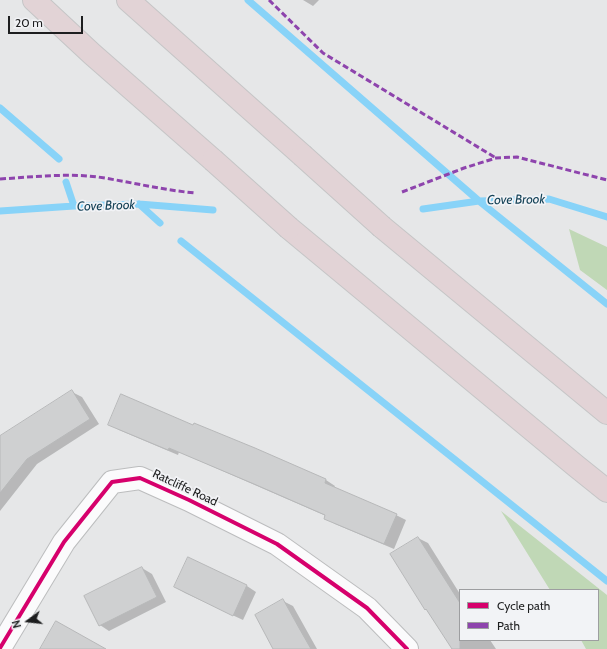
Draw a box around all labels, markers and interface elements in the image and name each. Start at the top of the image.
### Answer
scale bar [10,8,85,34]
text: 20 m [15,15,43,30]
water label: Cove Brook [487,192,545,208]
water label: Cove Brook [77,197,135,215]
street label: Ratcliffe Road [150,467,220,509]
legend [459,589,599,641]
text: Cycle path [497,598,550,613]
north arrow [8,601,48,641]
text: Path [497,618,520,633]
text: N [9,619,24,630]

